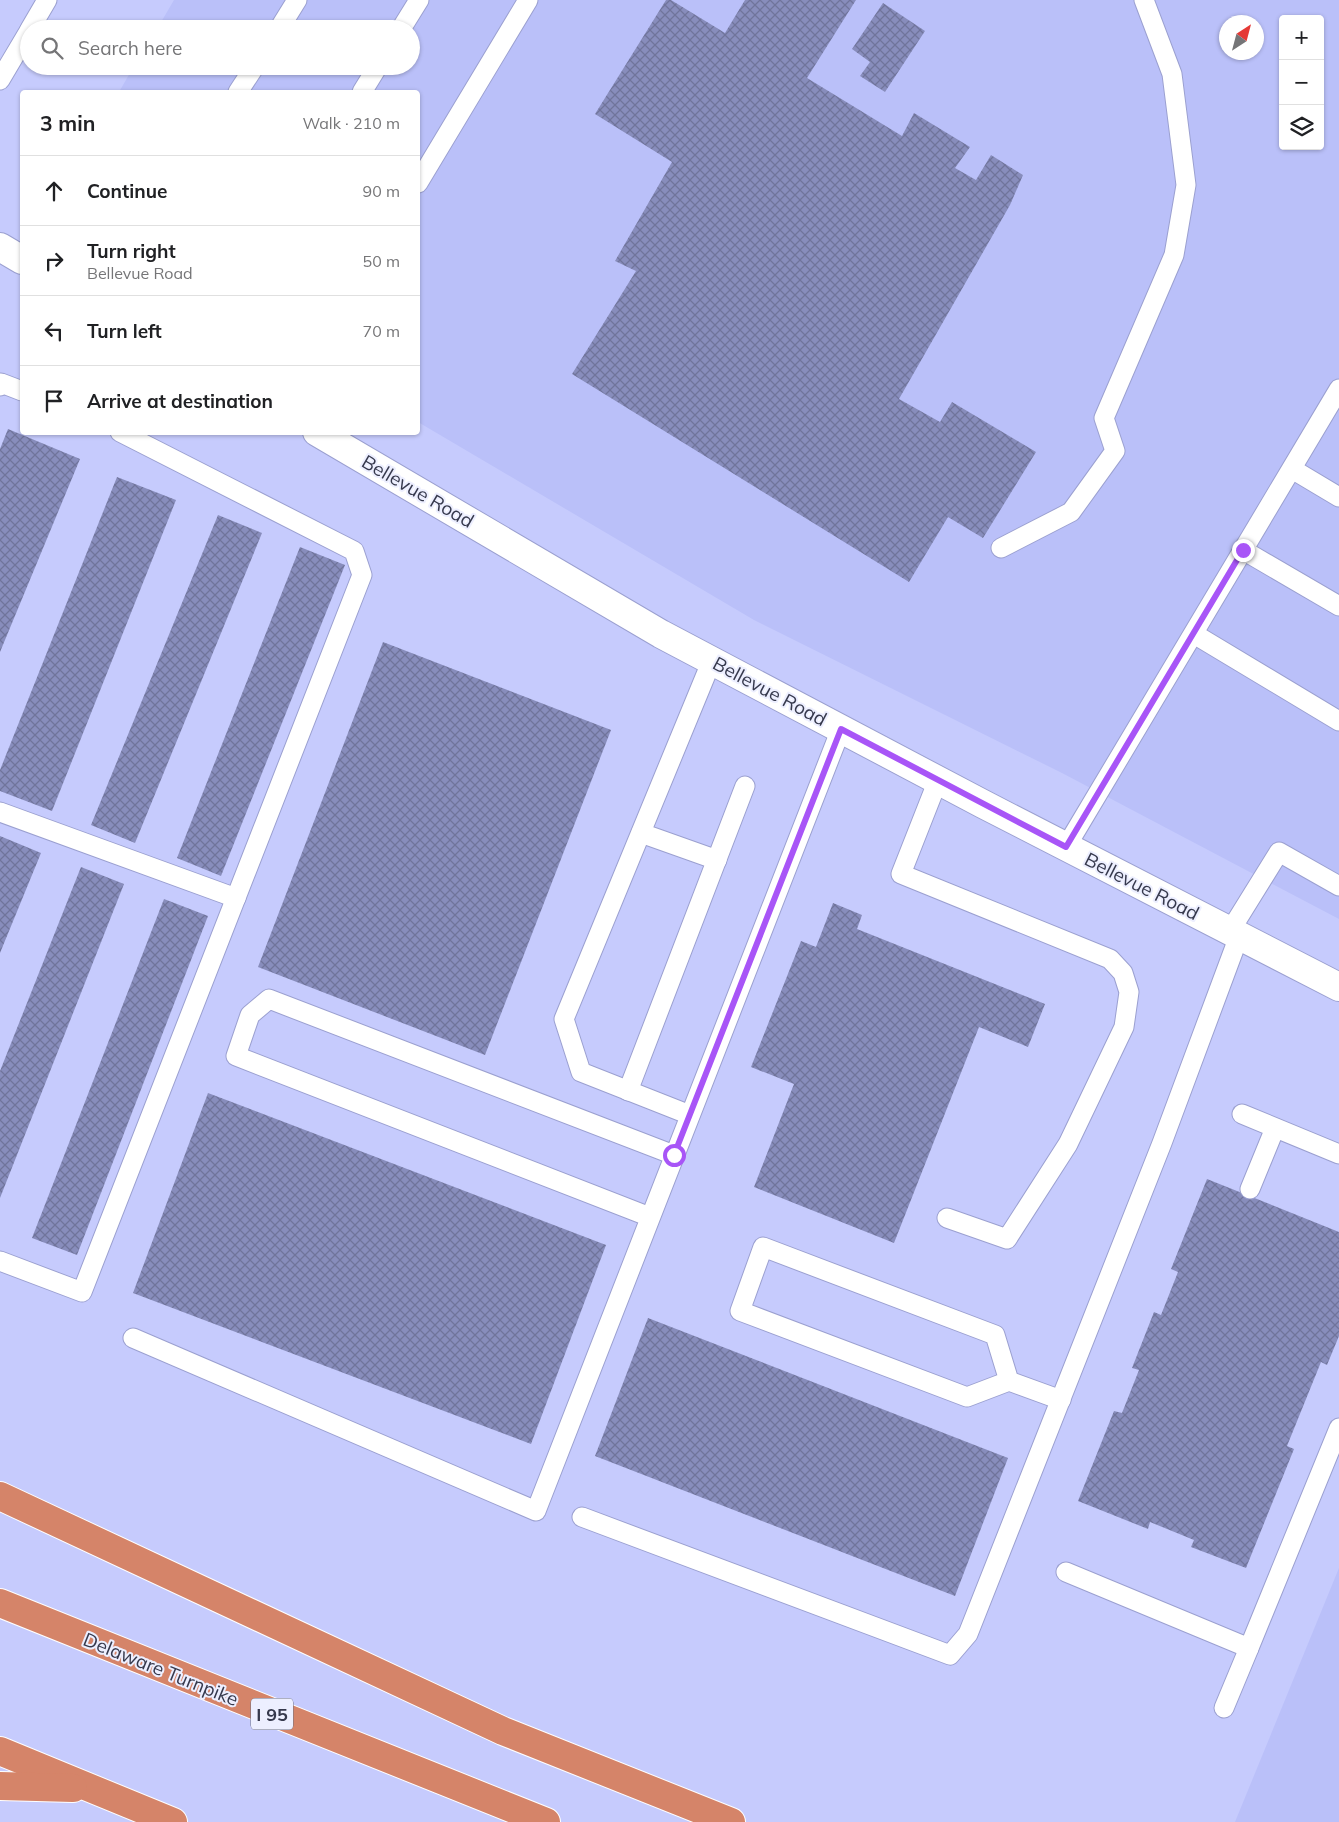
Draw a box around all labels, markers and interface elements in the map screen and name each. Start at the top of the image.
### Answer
north arrow [1219,15,1264,60]
map controls [1279,15,1324,150]
button: + [1279,15,1324,60]
search box [20,20,420,75]
icon: search [38,34,66,62]
text: Search here [78,36,182,60]
button: − [1279,60,1324,105]
button: layers [1279,105,1324,150]
text: 3 min [40,110,95,136]
text: Walk · 210 m [302,113,400,133]
icon: ahead [40,177,68,205]
text: Continue [87,179,167,203]
text: 90 m [363,181,400,201]
text: Turn right [87,239,176,263]
icon: right [40,247,68,275]
text: 50 m [363,251,400,271]
text: Bellevue Road [87,263,193,283]
icon: left [40,317,68,345]
text: Turn left [87,319,162,343]
text: 70 m [363,321,400,341]
icon: arrive [40,387,68,415]
text: Arrive at destination [87,389,273,413]
street label: Bellevue Road [358,449,478,533]
route end [1232,539,1255,562]
street label: Bellevue Road [709,651,831,731]
street label: Bellevue Road [1081,847,1203,925]
route start [663,1144,686,1167]
street label: Delaware Turnpike [80,1627,242,1711]
road number: I 95 [251,1698,293,1730]

